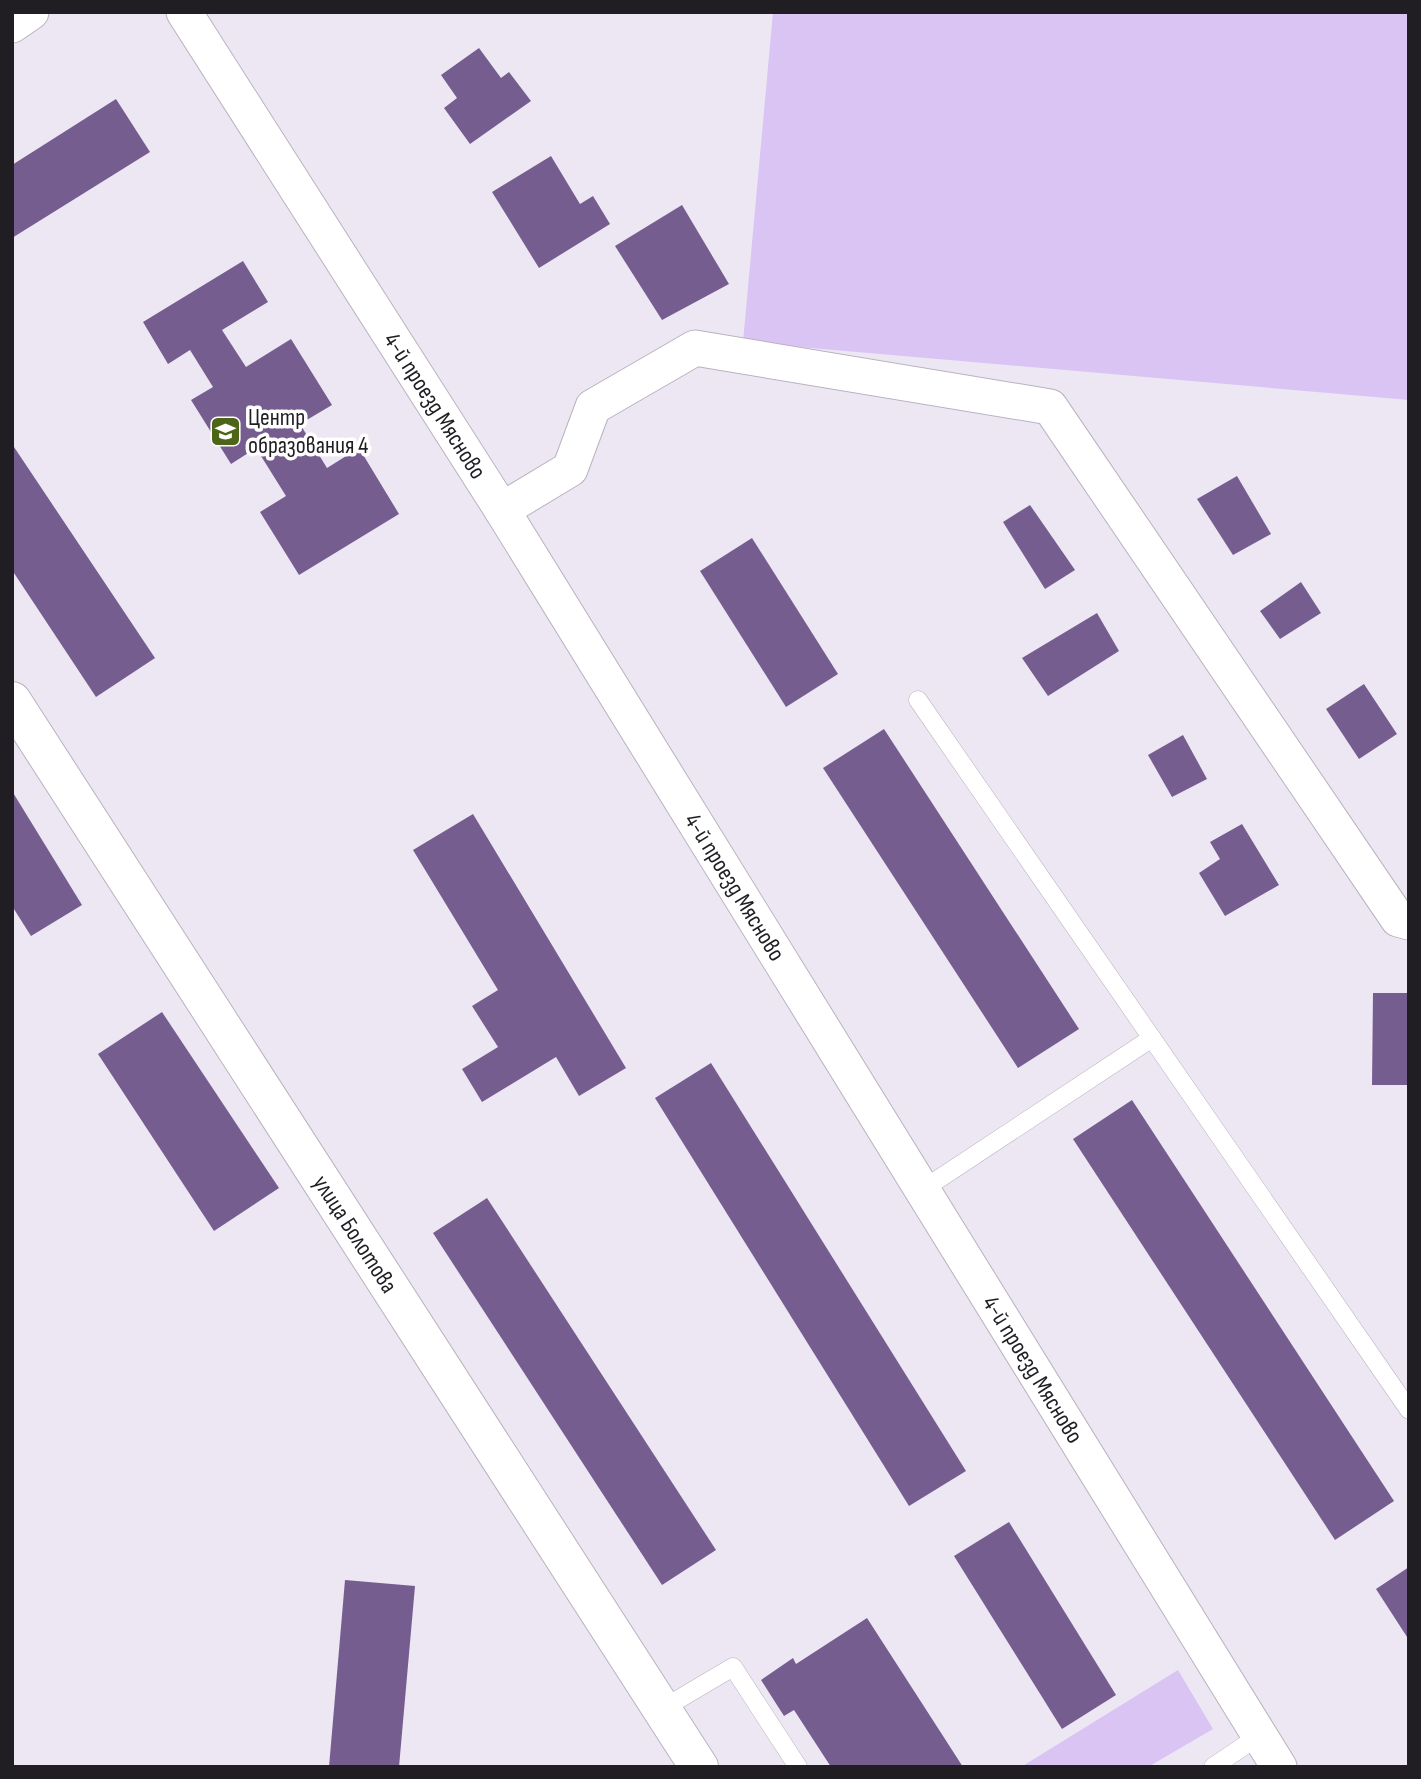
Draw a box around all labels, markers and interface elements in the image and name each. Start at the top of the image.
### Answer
street label: 4-й проезд Мясново [378,327,493,484]
place label: Центр образования 4 [248,403,368,460]
school or university icon: Центр образования 4 [208,414,242,448]
street label: 4-й проезд Мясново [678,808,792,966]
street label: улица Болотова [307,1170,404,1298]
street label: 4-й проезд Мясново [977,1290,1090,1448]

